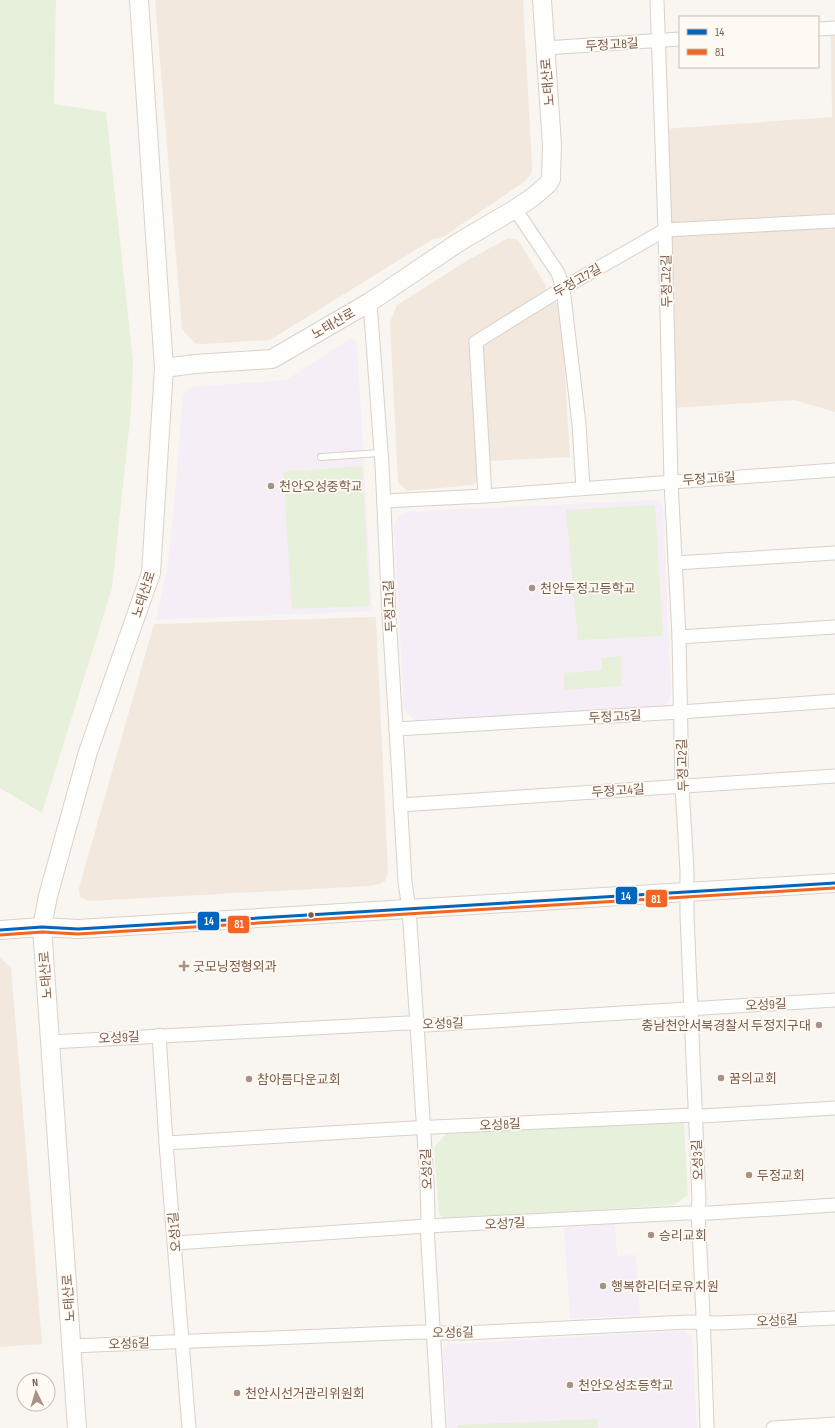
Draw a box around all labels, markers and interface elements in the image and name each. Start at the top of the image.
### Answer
legend [679,16,819,68]
text: 14 [715,25,724,40]
street label: 두정고8길 [585,35,639,55]
text: 81 [715,45,725,60]
street label: 노태산로 [538,57,558,106]
street label: 두정고2길 [659,254,675,308]
street label: 두정고7길 [551,261,604,301]
street label: 노태산로 [309,305,358,343]
street label: 두정고6길 [682,469,736,489]
place label: 천안오성중학교 [279,479,363,495]
marker: 천안오성중학교 [266,481,276,491]
street label: 노태산로 [129,569,159,620]
street label: 두정고1길 [381,579,399,633]
place label: 천안두정고등학교 [540,581,636,597]
marker: 천안두정고등학교 [527,583,537,593]
street label: 두정고5길 [588,708,642,726]
street label: 두정고2길 [674,738,692,792]
street label: 두정고4길 [591,781,645,801]
line badge: 14 [615,886,638,905]
line badge: 81 [645,889,668,908]
text: 14 [621,890,631,903]
text: 81 [651,893,661,906]
unlabelled marker [306,910,316,920]
line badge: 14 [197,911,220,931]
text: 14 [204,915,214,928]
line badge: 81 [227,915,250,934]
text: 81 [234,918,244,931]
street label: 노태산로 [36,950,56,999]
place label: 굿모닝정형외과 [193,959,277,975]
marker: 굿모닝정형외과 [178,960,190,972]
street label: 오성9길 [745,996,787,1014]
street label: 오성9길 [422,1015,464,1033]
place label: 충남천안서북경찰서 두정지구대 [641,1018,811,1034]
marker: 충남천안서북경찰서 두정지구대 [814,1020,824,1030]
street label: 오성9길 [98,1029,140,1047]
place label: 꿈의교회 [729,1071,777,1087]
place label: 참아름다운교회 [257,1072,341,1088]
marker: 꿈의교회 [716,1073,726,1083]
marker: 참아름다운교회 [244,1074,254,1084]
street label: 오성8길 [479,1116,521,1134]
street label: 오성3길 [689,1139,707,1181]
street label: 오성2길 [418,1148,436,1190]
place label: 두정교회 [757,1168,805,1184]
marker: 두정교회 [744,1170,754,1180]
street label: 오성1길 [165,1211,185,1253]
street label: 오성7길 [484,1215,526,1233]
place label: 승리교회 [659,1228,707,1244]
marker: 승리교회 [646,1230,656,1240]
street label: 노태산로 [59,1273,79,1322]
place label: 행복한리더로유치원 [611,1279,719,1295]
marker: 행복한리더로유치원 [598,1281,608,1291]
street label: 오성6길 [756,1312,798,1330]
street label: 오성6길 [432,1325,474,1341]
street label: 오성6길 [108,1335,150,1353]
north arrow [16,1372,56,1412]
text: N [32,1376,39,1389]
place label: 천안오성초등학교 [578,1378,674,1394]
marker: 천안오성초등학교 [565,1380,575,1390]
place label: 천안시선거관리위원회 [245,1386,365,1402]
marker: 천안시선거관리위원회 [232,1388,242,1398]

